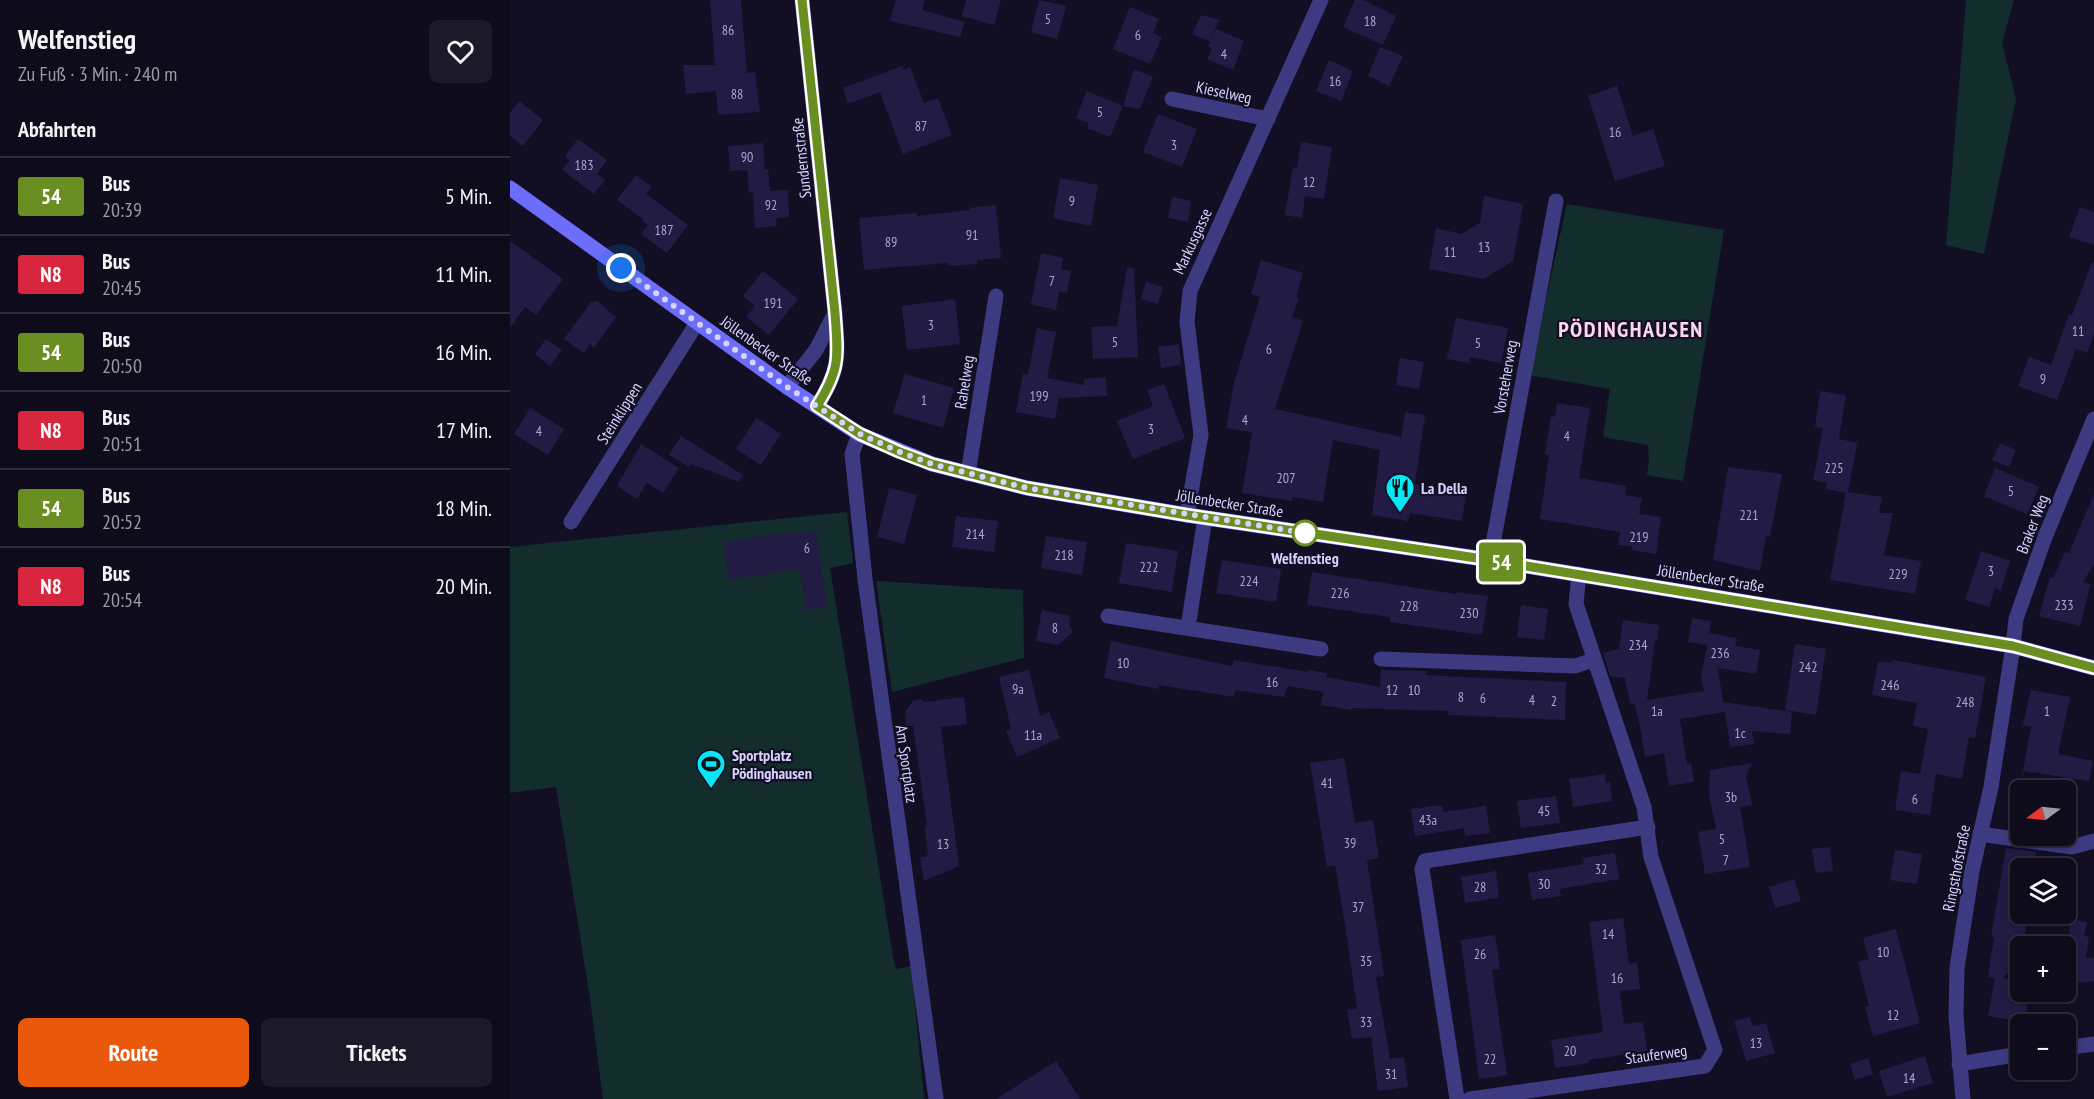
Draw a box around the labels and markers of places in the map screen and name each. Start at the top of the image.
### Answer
restaurant icon: La Della [1384,472,1416,514]
place label: La Della [1421,478,1468,498]
marker: Welfenstieg [1292,520,1318,546]
place label: Welfenstieg [1270,548,1339,568]
place label: Sportplatz Pödinghausen [732,745,812,783]
sports icon: Sportplatz Pödinghausen [695,748,727,790]

